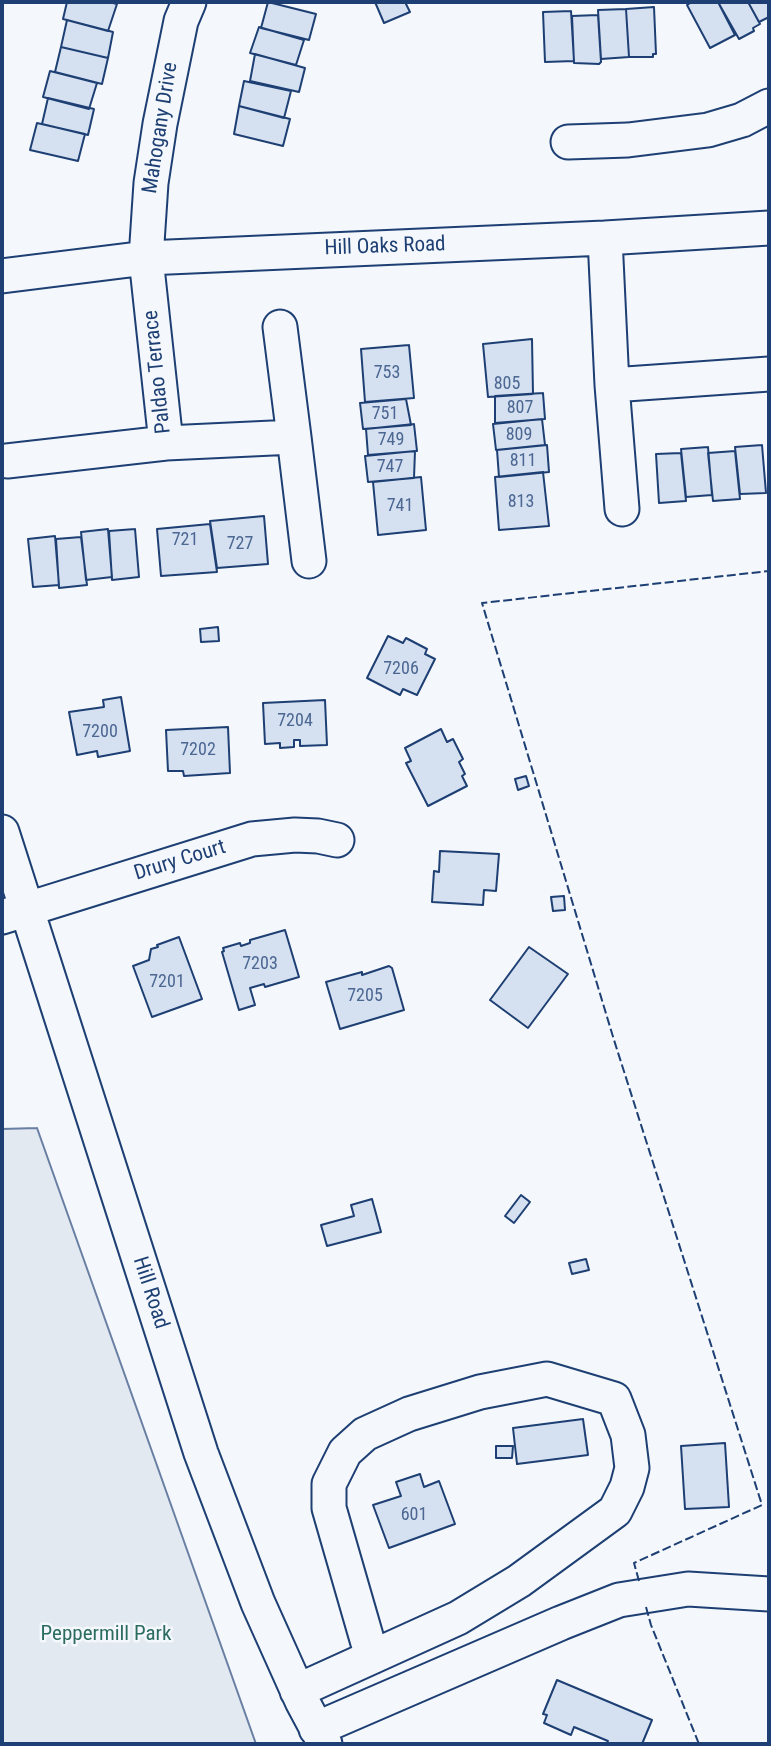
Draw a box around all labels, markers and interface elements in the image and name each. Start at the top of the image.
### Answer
street label: Mahogany Drive [138,61,184,195]
street label: Hill Oaks Road [324,232,446,262]
street label: Paldao Terrace [139,309,177,435]
house number: 753 [374,362,400,384]
house number: 805 [494,373,520,395]
house number: 807 [507,397,533,419]
house number: 751 [372,403,398,425]
house number: 809 [506,424,532,446]
house number: 749 [378,429,404,451]
house number: 811 [510,450,536,472]
house number: 747 [377,456,403,478]
house number: 813 [508,491,534,513]
house number: 741 [387,495,413,517]
house number: 721 [172,529,198,551]
house number: 727 [227,533,253,555]
house number: 7206 [383,658,419,680]
house number: 7204 [277,710,313,732]
house number: 7200 [82,721,118,743]
house number: 7202 [180,739,216,761]
street label: Drury Court [131,835,229,887]
house number: 7203 [242,953,278,975]
house number: 7201 [149,971,185,993]
house number: 7205 [347,985,383,1007]
street label: Hill Road [127,1254,173,1332]
house number: 601 [401,1504,427,1526]
park label: Peppermill Park [41,1622,171,1648]

